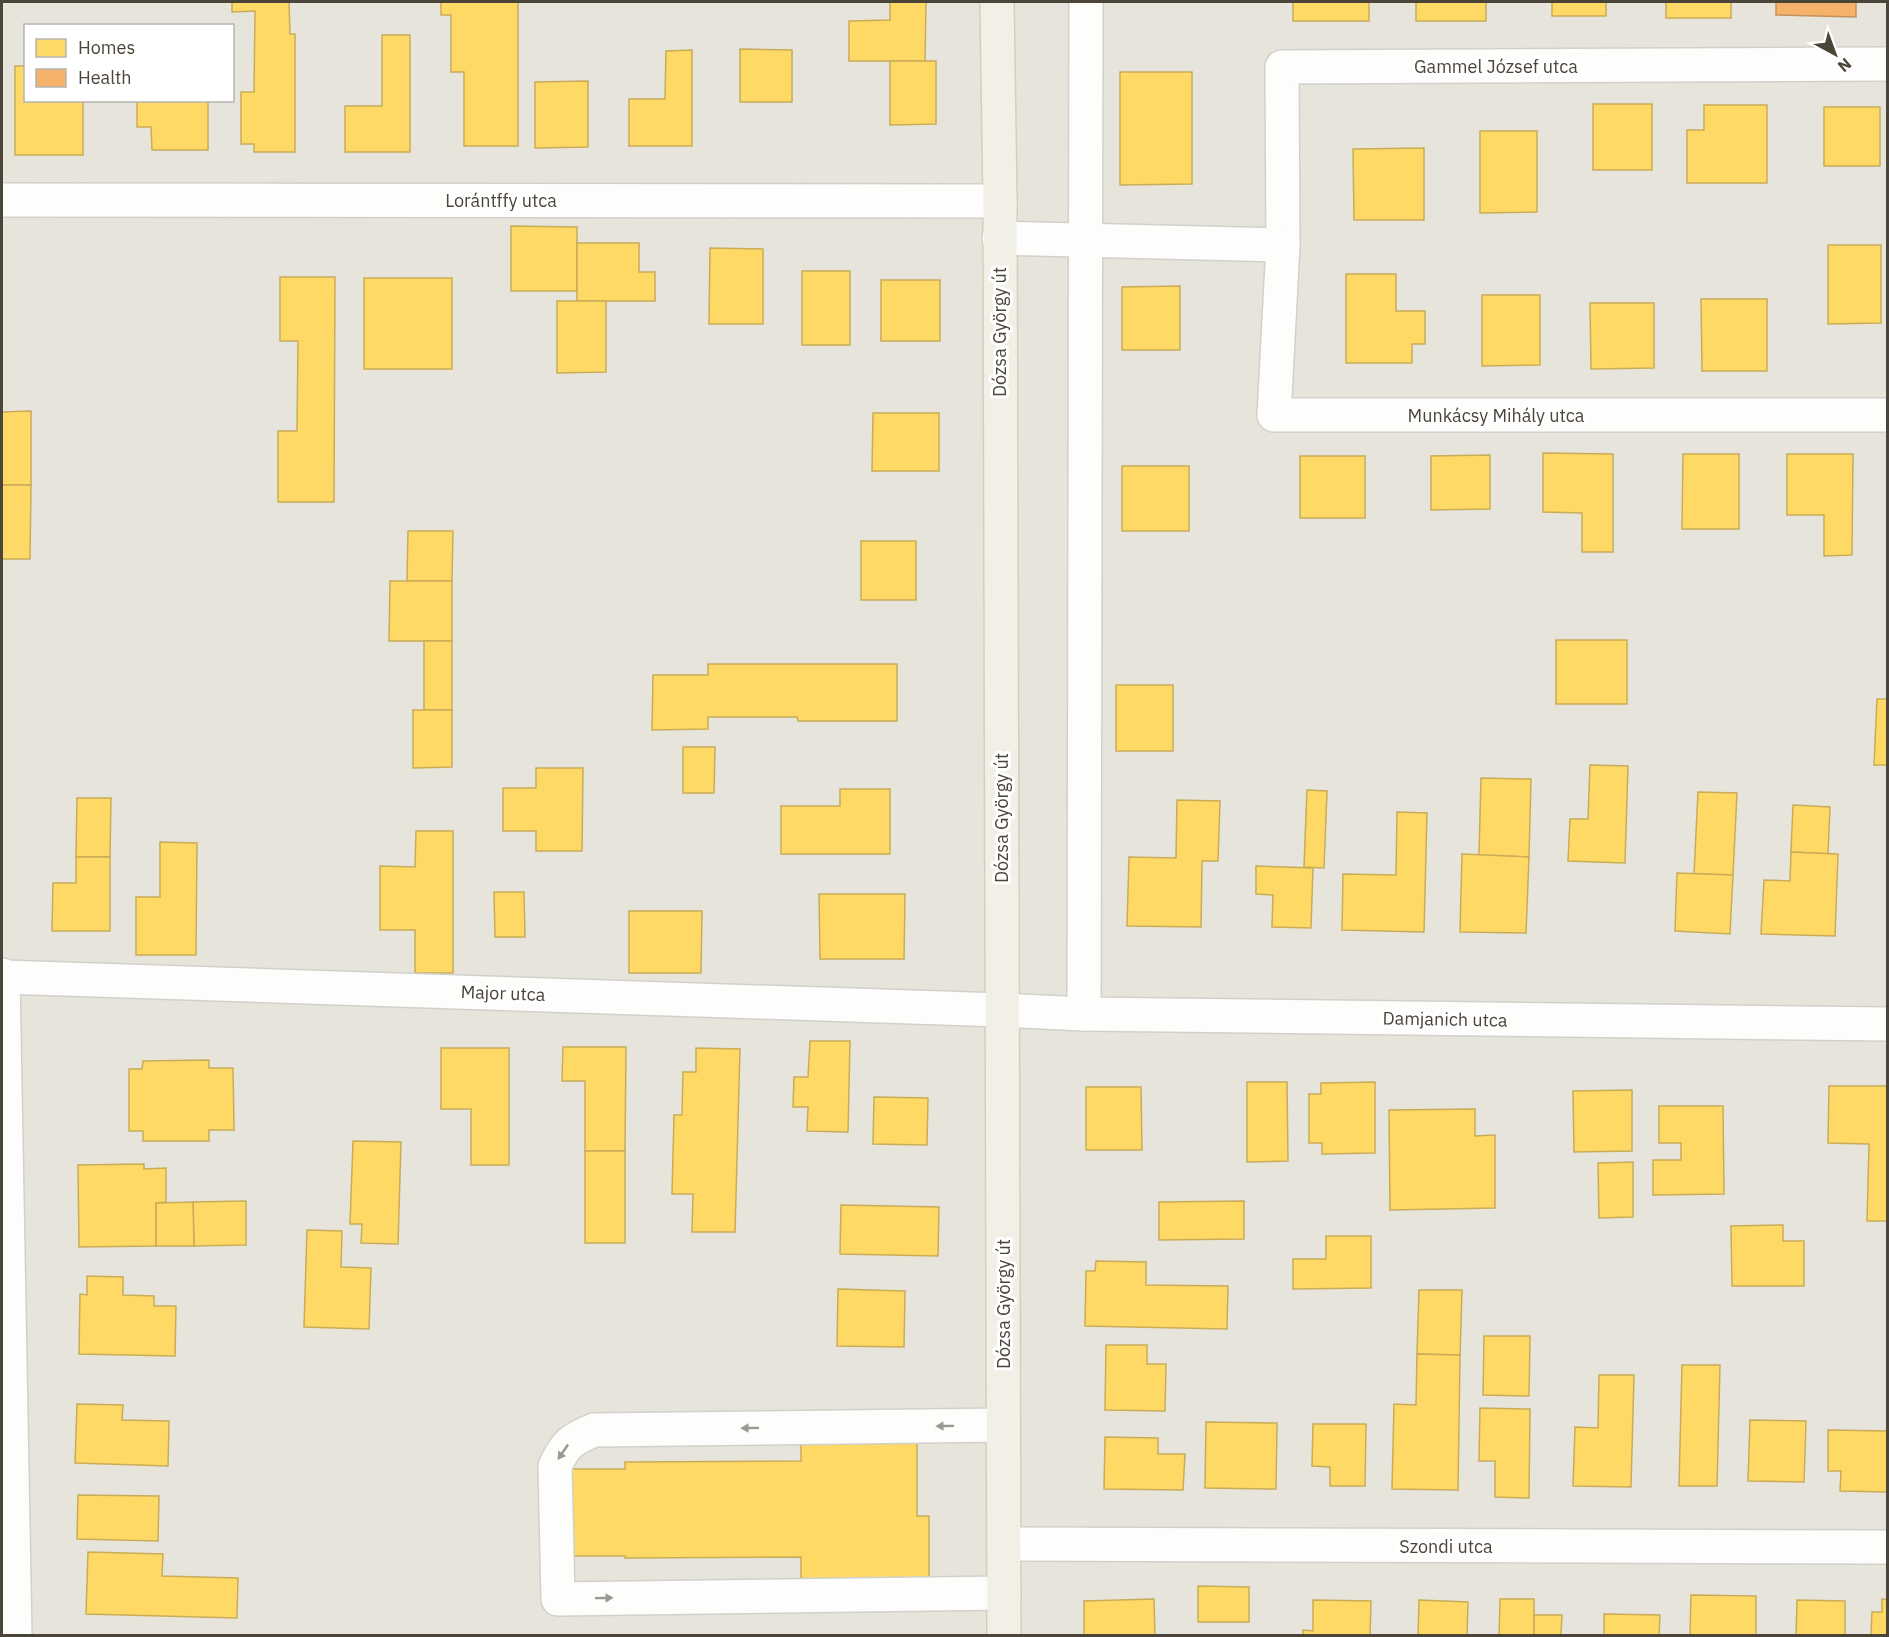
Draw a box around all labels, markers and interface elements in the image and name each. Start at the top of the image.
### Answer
legend [24,24,234,102]
north arrow [1805,24,1865,84]
text: Homes [78,36,135,59]
text: N [1834,54,1856,77]
street label: Gammel József utca [1414,55,1578,78]
text: Health [78,66,132,89]
street label: Lorántffy utca [445,189,557,212]
street label: Dózsa György út [988,267,1011,397]
street label: Munkácsy Mihály utca [1408,404,1585,427]
street label: Dózsa György út [990,753,1013,883]
street label: Major utca [460,980,546,1006]
street label: Damjanich utca [1382,1006,1508,1032]
street label: Dózsa György út [992,1239,1015,1369]
one-way arrow [935,1421,954,1431]
one-way arrow [740,1423,759,1433]
one-way arrow [558,1444,569,1461]
street label: Szondi utca [1399,1535,1493,1558]
one-way arrow [594,1593,613,1603]

